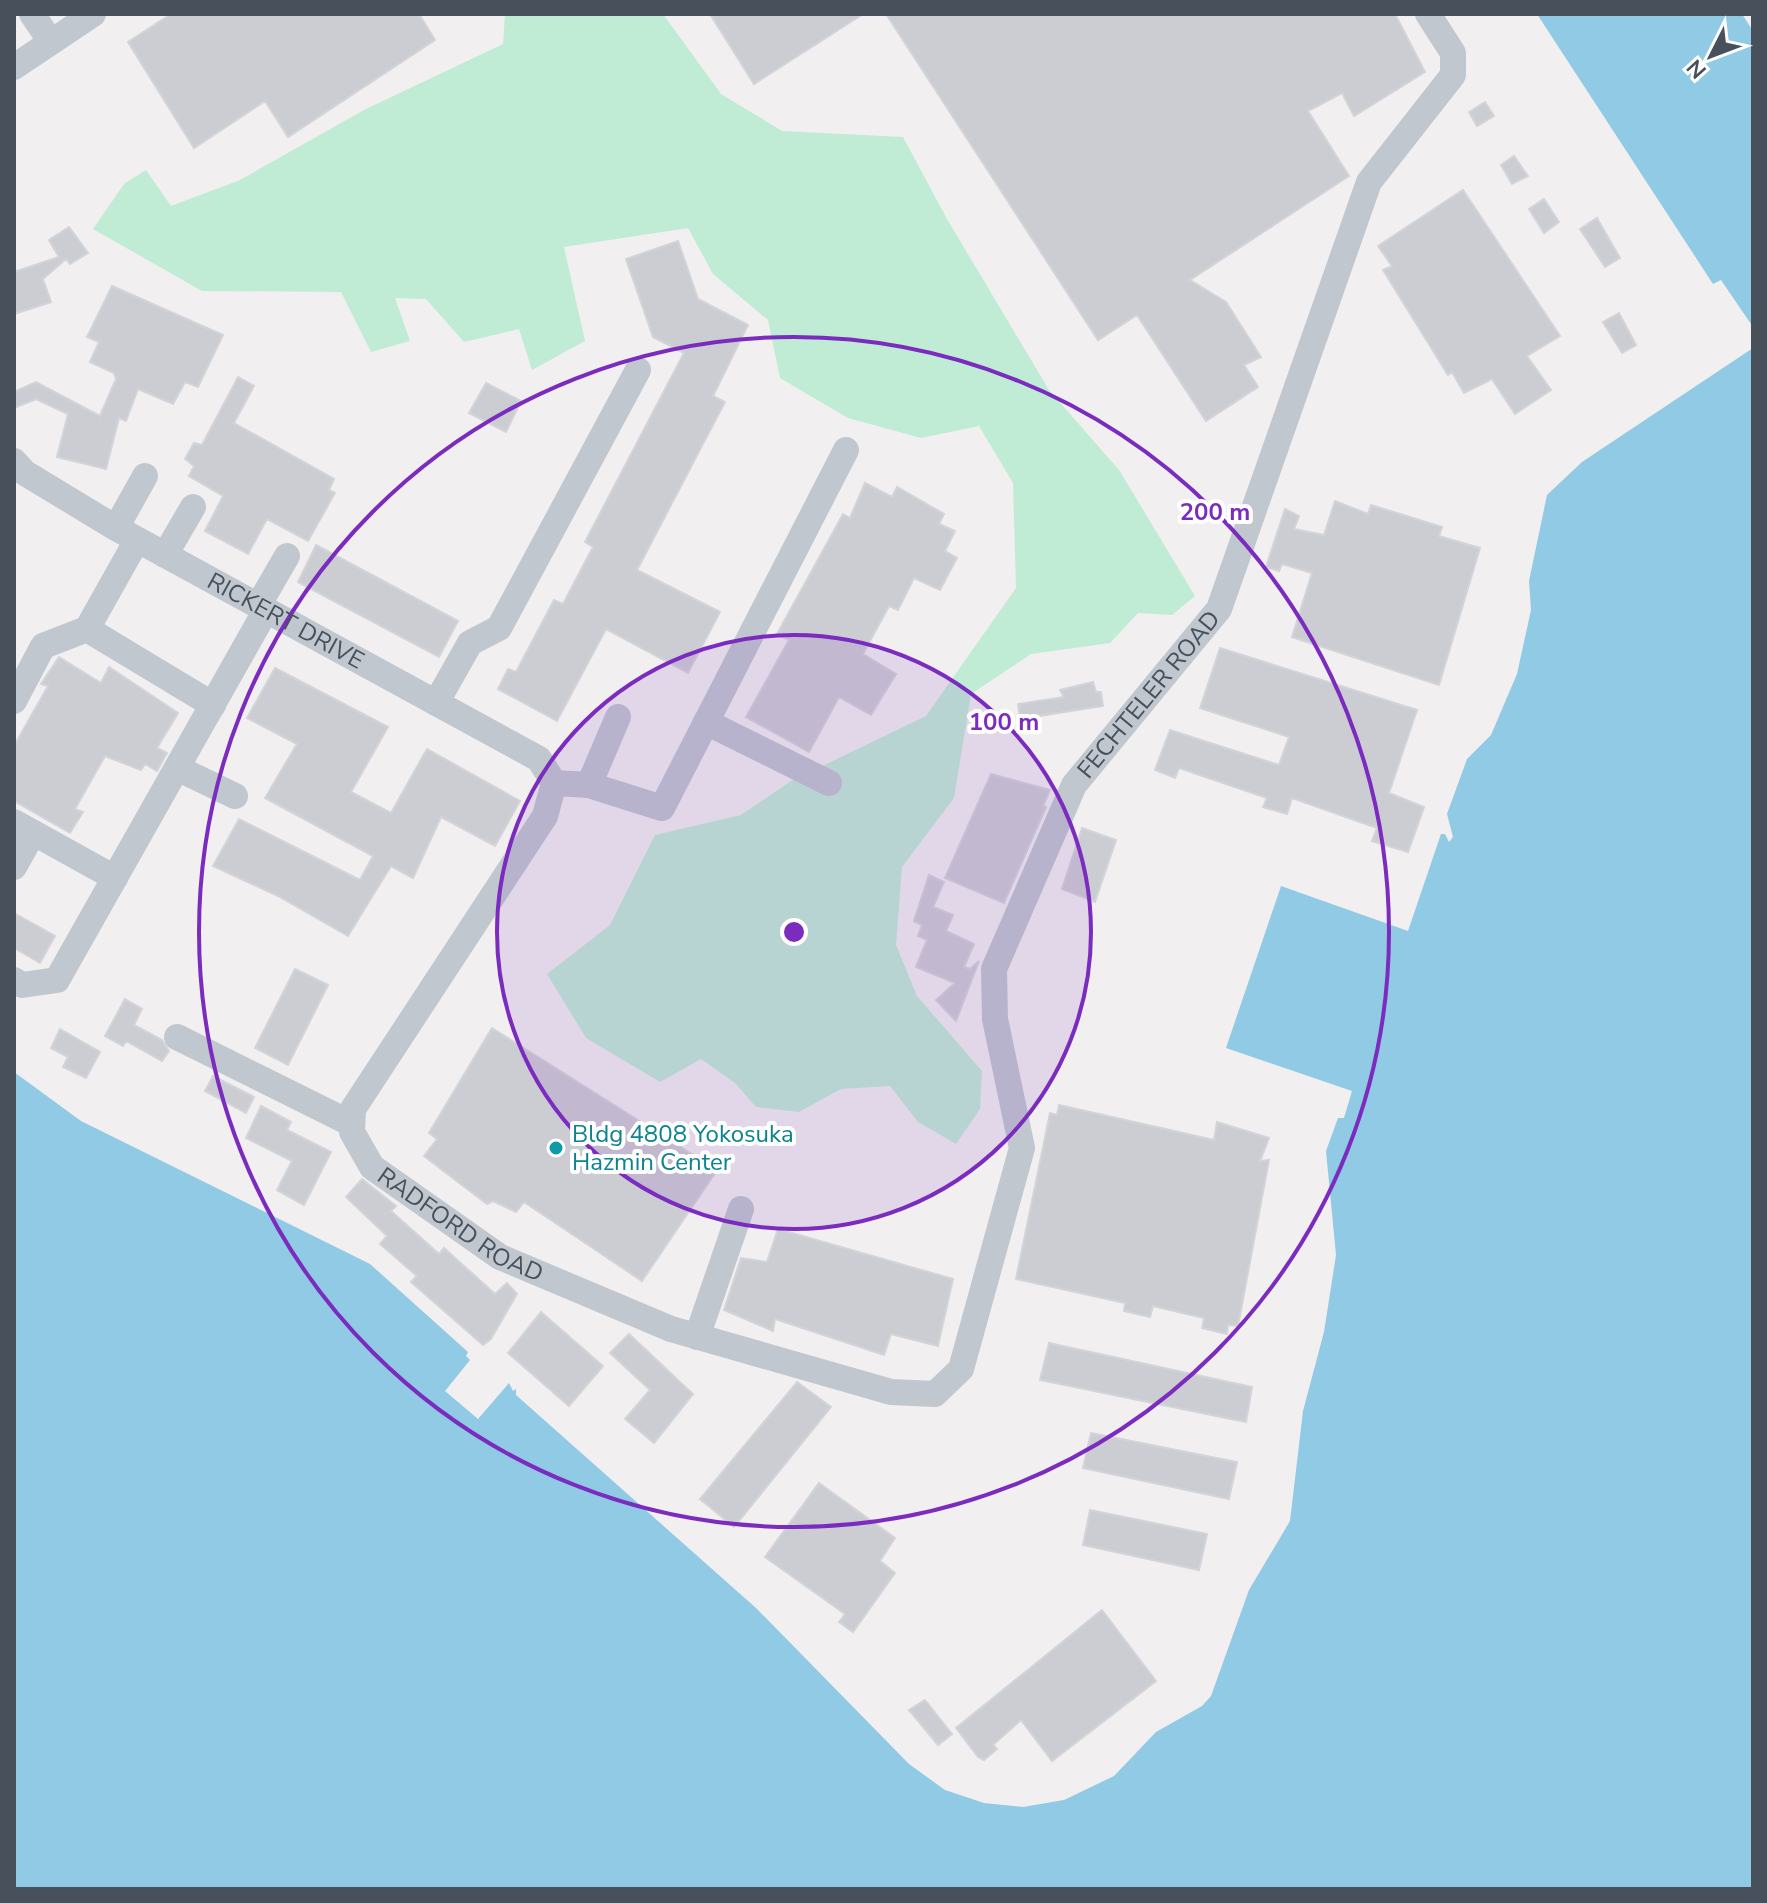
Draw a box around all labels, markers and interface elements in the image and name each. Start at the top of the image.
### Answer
north arrow [1671,16,1751,96]
text: N [1680,53,1714,85]
text: 200 m [1180,496,1250,528]
street label: RICKERT DRIVE [202,565,370,676]
street label: FECHTELER ROAD [1070,604,1227,785]
text: 100 m [969,706,1039,738]
centre of rings [780,918,808,946]
place label: Bldg 4808 Yokosuka Hazmin Center [572,1118,794,1178]
marker: Bldg 4808 Yokosuka Hazmin Center [547,1139,565,1157]
street label: RADFORD ROAD [371,1160,548,1289]

